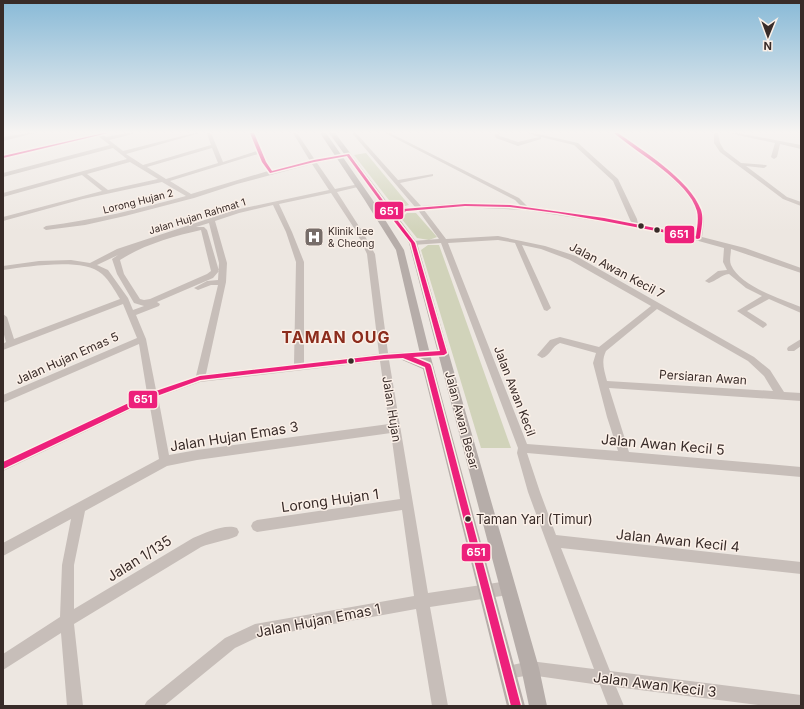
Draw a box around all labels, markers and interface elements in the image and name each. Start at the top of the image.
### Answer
north arrow [748,16,788,56]
text: N [764,39,772,53]
street label: Lorong Hujan 2 [101,186,175,216]
street label: Jalan Hujan Rahmat 1 [147,196,247,236]
line badge: 651 [374,201,404,220]
text: 651 [380,204,399,218]
unlabelled marker [636,221,646,231]
place label: Klinik Lee & Cheong [328,225,374,249]
unlabelled marker [652,225,662,235]
line badge: 651 [664,225,695,244]
hospital icon: Klinik Lee & Cheong [303,226,325,248]
text: 651 [670,227,689,241]
street label: Jalan Awan Kecil 7 [567,239,667,302]
district label: TAMAN OUG [281,327,391,347]
street label: Jalan Hujan Emas 5 [13,329,121,387]
street label: Jalan Awan Kecil [491,344,539,438]
unlabelled marker [346,356,356,366]
street label: Persiaran Awan [659,366,747,388]
street label: Jalan Awan Besar [442,369,482,471]
street label: Jalan Hujan [379,375,405,443]
line badge: 651 [128,390,158,409]
text: 651 [134,392,153,406]
street label: Jalan Hujan Emas 3 [168,417,300,455]
street label: Jalan Awan Kecil 5 [601,430,725,458]
street label: Lorong Hujan 1 [280,485,380,515]
place label: Taman Yarl (Timur) [476,511,593,527]
marker: Taman Yarl (Timur) [463,514,473,524]
street label: Jalan Awan Kecil 4 [615,525,741,555]
street label: Jalan 1/135 [104,531,174,585]
line badge: 651 [461,543,491,562]
text: 651 [467,545,486,559]
street label: Jalan Hujan Emas 1 [254,600,382,640]
street label: Jalan Awan Kecil 3 [592,668,718,700]

